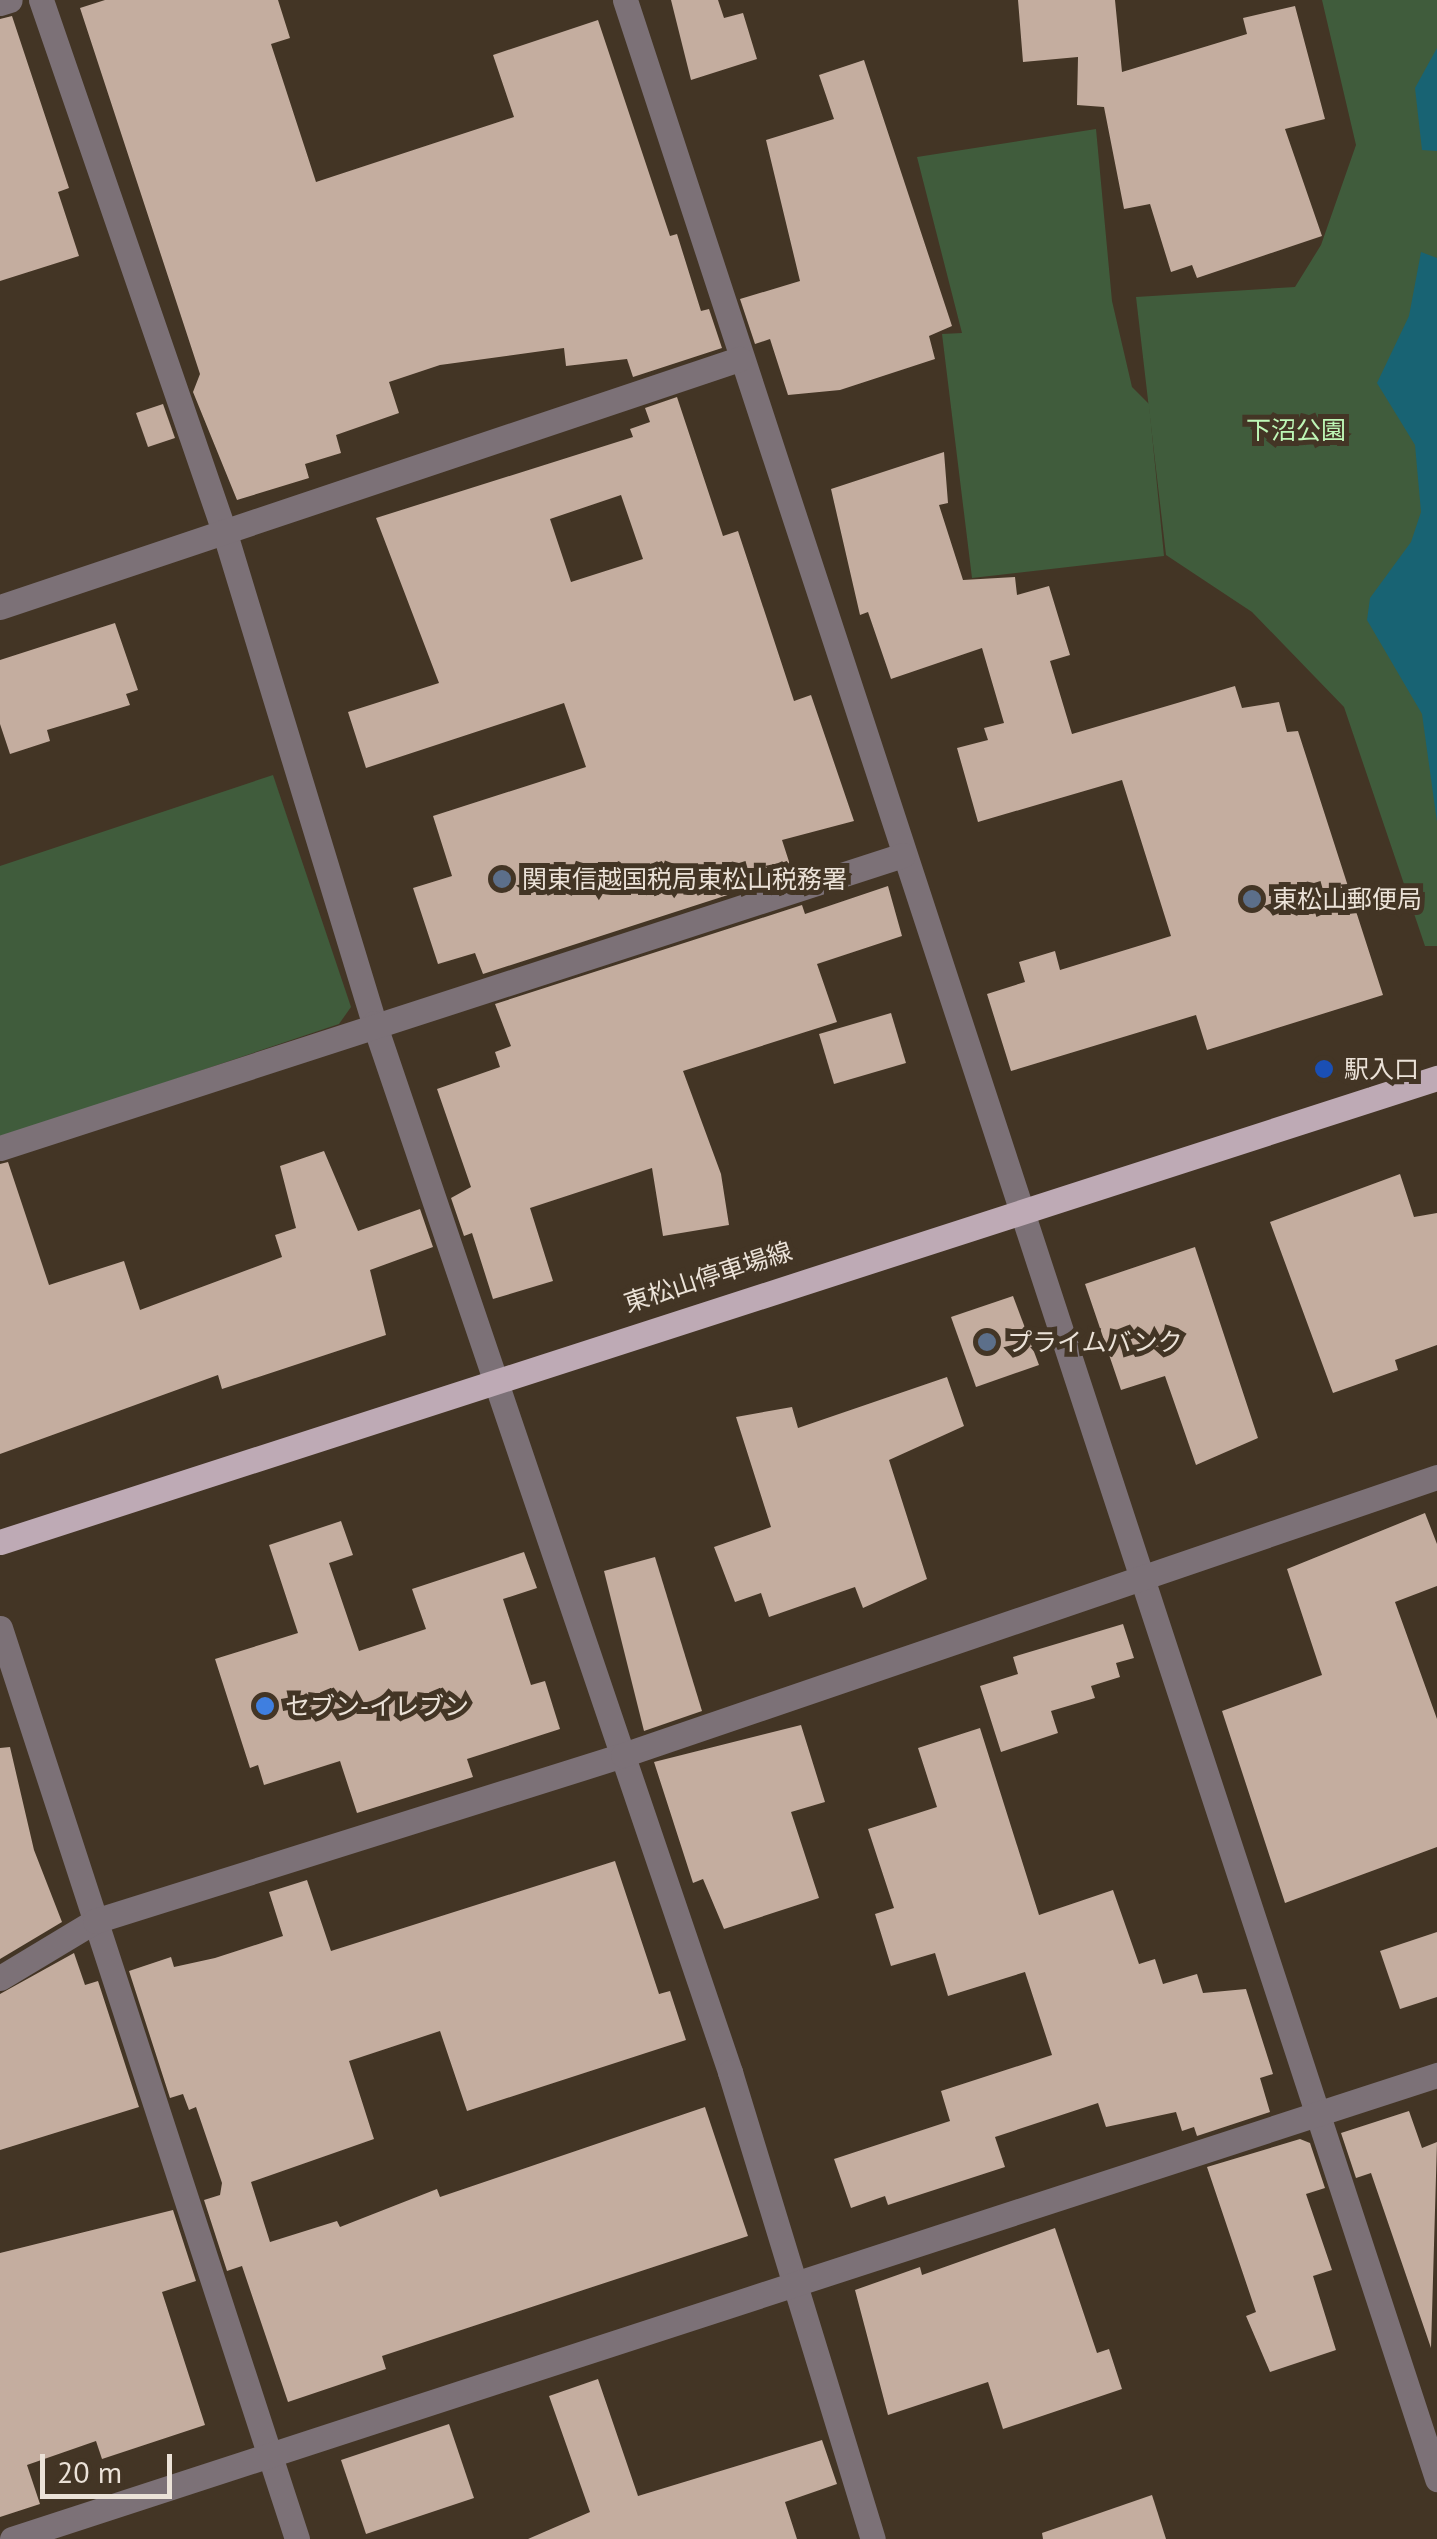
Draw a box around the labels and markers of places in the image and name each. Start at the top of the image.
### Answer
place label: 関東信越国税局東松山税務署 [522,864,847,894]
marker: 関東信越国税局東松山税務署 [491,868,513,890]
place label: 東松山郵便局 [1272,884,1422,914]
marker: 東松山郵便局 [1241,888,1263,910]
place label: 駅入口 [1344,1054,1419,1084]
marker: 駅入口 [1313,1058,1335,1080]
place label: プライムバンク [1007,1327,1182,1357]
marker: プライムバンク [976,1331,998,1353]
place label: セブン-イレブン [285,1691,469,1721]
marker: セブン-イレブン [254,1695,276,1717]

